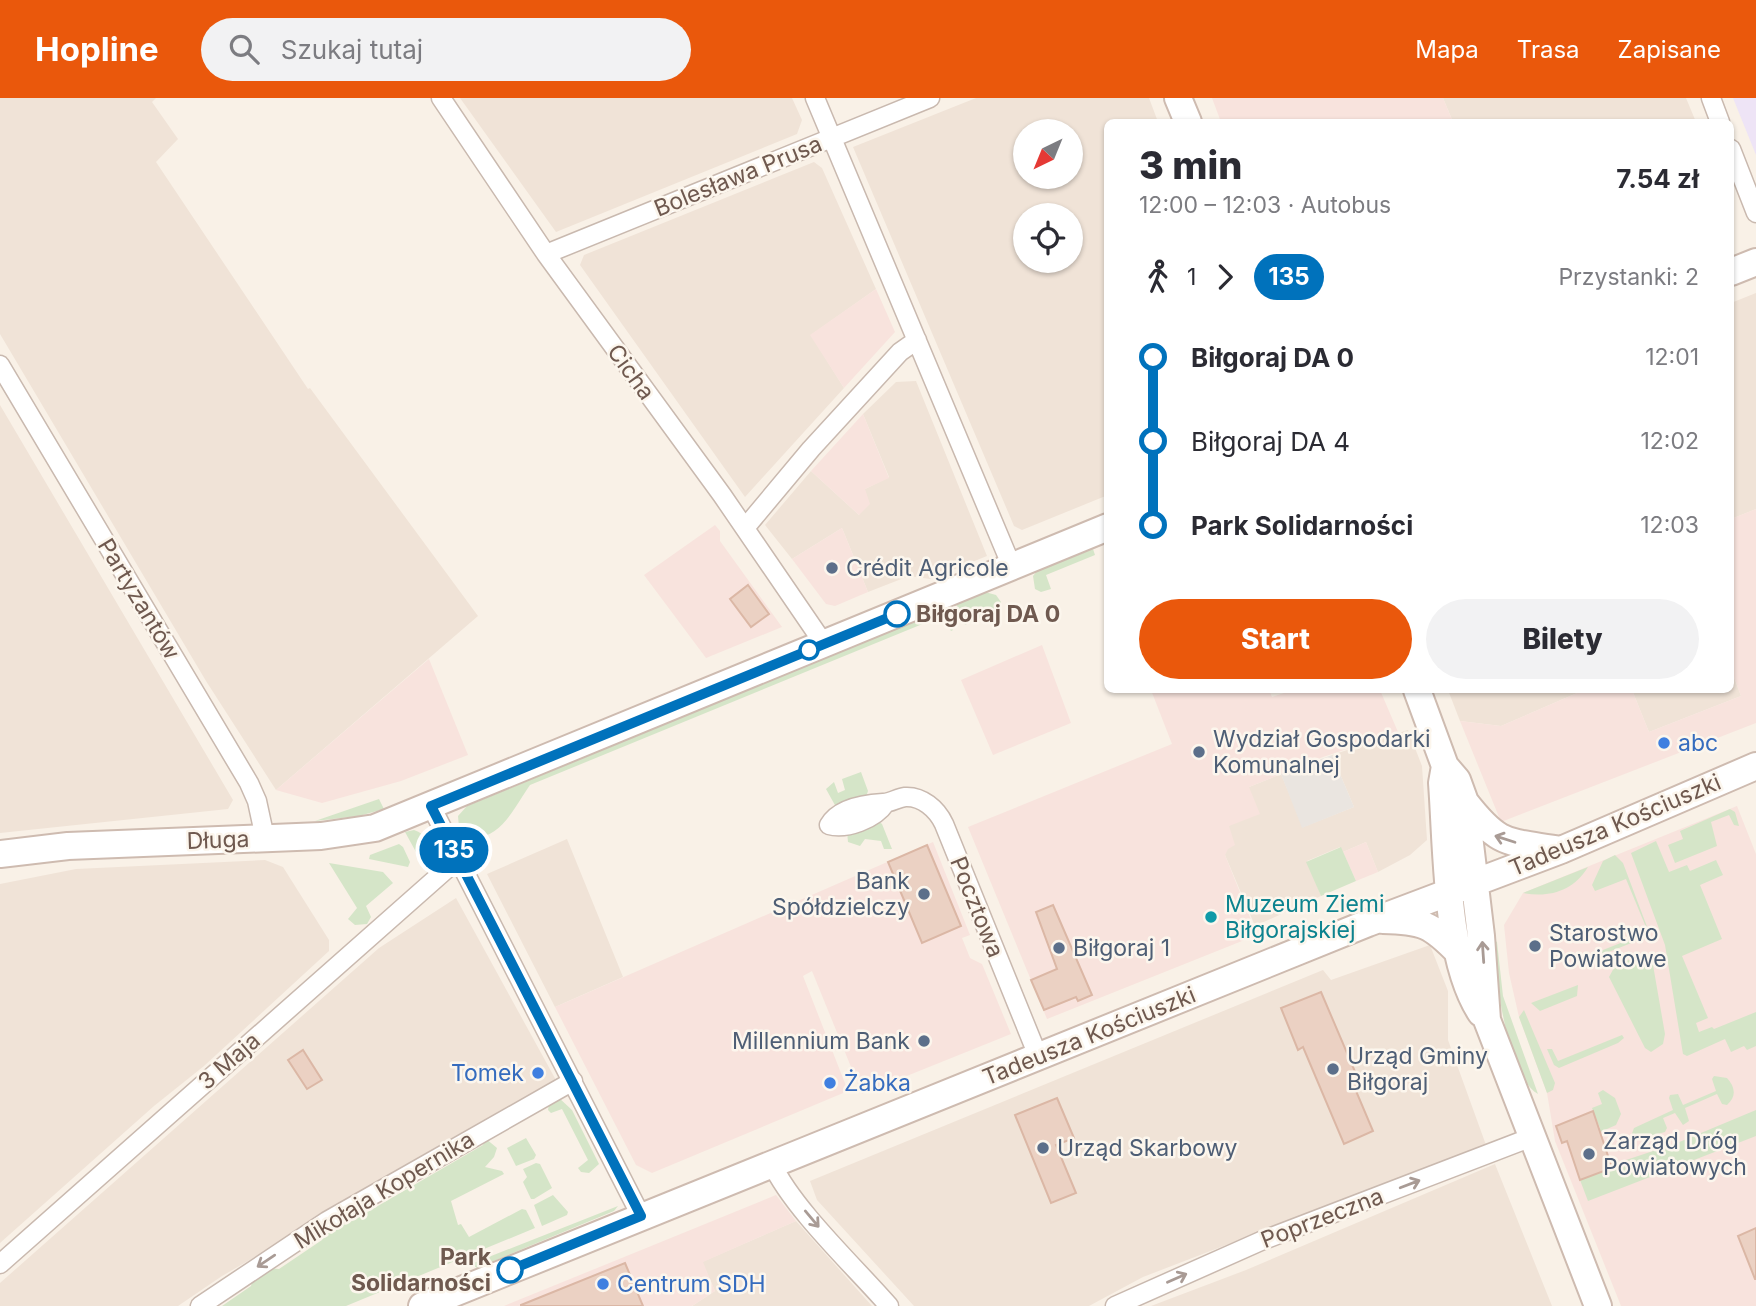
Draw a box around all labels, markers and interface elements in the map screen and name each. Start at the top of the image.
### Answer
search box [201,18,691,81]
text: Hopline [35,29,159,69]
icon: search [225,30,263,68]
text: Szukaj tutaj [281,34,423,65]
text: Mapa [1415,35,1479,64]
text: Trasa [1517,35,1580,64]
text: Zapisane [1618,35,1721,64]
north arrow [1013,119,1083,189]
map controls [1013,119,1083,273]
street label: Bolesława Prusa [650,130,826,222]
text: 3 min [1139,142,1242,188]
text: 7.54 zł [1616,163,1699,194]
text: 12:00 – 12:03 · Autobus [1139,191,1391,219]
button: locate [1013,203,1083,273]
icon: walk [1139,258,1177,296]
icon: forward [1206,258,1244,296]
text: 135 [1268,262,1310,291]
text: 1 [1187,263,1196,291]
text: Przystanki: 2 [1558,263,1699,291]
street label: Cicha [601,339,661,405]
text: Biłgoraj DA 0 [1191,342,1354,373]
text: 12:01 [1645,343,1699,371]
text: Biłgoraj DA 4 [1191,426,1350,457]
text: 12:02 [1640,427,1699,455]
text: Park Solidarności [1191,510,1413,541]
text: 12:03 [1640,511,1699,539]
street label: Partyzantów [92,533,186,665]
place label: Crédit Agricole [846,554,1009,582]
marker: Crédit Agricole [824,560,840,576]
button: Start [1139,599,1412,679]
button: Bilety [1426,599,1699,679]
place label: Biłgoraj DA 0 [916,600,1060,628]
marker: Biłgoraj DA 0 [884,601,910,627]
unlabelled marker [799,640,819,660]
place label: Wydział Gospodarki Komunalnej [1213,725,1431,779]
place label: abc [1678,729,1718,757]
marker: abc [1656,735,1672,751]
marker: Wydział Gospodarki Komunalnej [1191,744,1207,760]
street label: Tadeusza Kościuszki [1505,768,1725,882]
street label: Długa [186,825,250,855]
line badge: 135 [414,827,494,873]
one-way arrow [1495,831,1517,844]
text: 135 [433,835,475,864]
street label: Pocztowa [944,852,1010,962]
place label: Bank Spółdzielczy [772,867,910,921]
marker: Bank Spółdzielczy [916,886,932,902]
place label: Muzeum Ziemi Biłgorajskiej [1225,890,1385,944]
marker: Muzeum Ziemi Biłgorajskiej [1203,909,1219,925]
place label: Starostwo Powiatowe [1549,919,1667,973]
place label: Biłgoraj 1 [1073,934,1170,962]
marker: Starostwo Powiatowe [1527,938,1543,954]
marker: Biłgoraj 1 [1051,940,1067,956]
one-way arrow [1476,941,1489,964]
street label: Tadeusza Kościuszki [978,980,1200,1092]
street label: 3 Maja [192,1027,266,1095]
place label: Millennium Bank [732,1027,910,1055]
marker: Millennium Bank [916,1033,932,1049]
place label: Urząd Gminy Biłgoraj [1347,1042,1488,1096]
place label: Tomek [451,1059,524,1087]
marker: Urząd Gminy Biłgoraj [1325,1061,1341,1077]
marker: Tomek [530,1065,546,1081]
place label: Żabka [844,1069,911,1097]
marker: Żabka [822,1075,838,1091]
street label: Mikołaja Kopernika [289,1125,479,1255]
place label: Zarząd Dróg Powiatowych [1603,1127,1747,1181]
place label: Urząd Skarbowy [1057,1134,1238,1162]
marker: Urząd Skarbowy [1035,1140,1051,1156]
marker: Zarząd Dróg Powiatowych [1581,1146,1597,1162]
one-way arrow [1399,1176,1421,1189]
street label: Poprzeczna [1257,1182,1387,1254]
one-way arrow [804,1209,820,1227]
place label: Park Solidarności [351,1243,492,1297]
one-way arrow [257,1254,276,1268]
marker: Park Solidarności [497,1257,523,1283]
place label: Centrum SDH [617,1270,766,1298]
one-way arrow [1166,1271,1187,1284]
marker: Centrum SDH [595,1276,611,1292]

